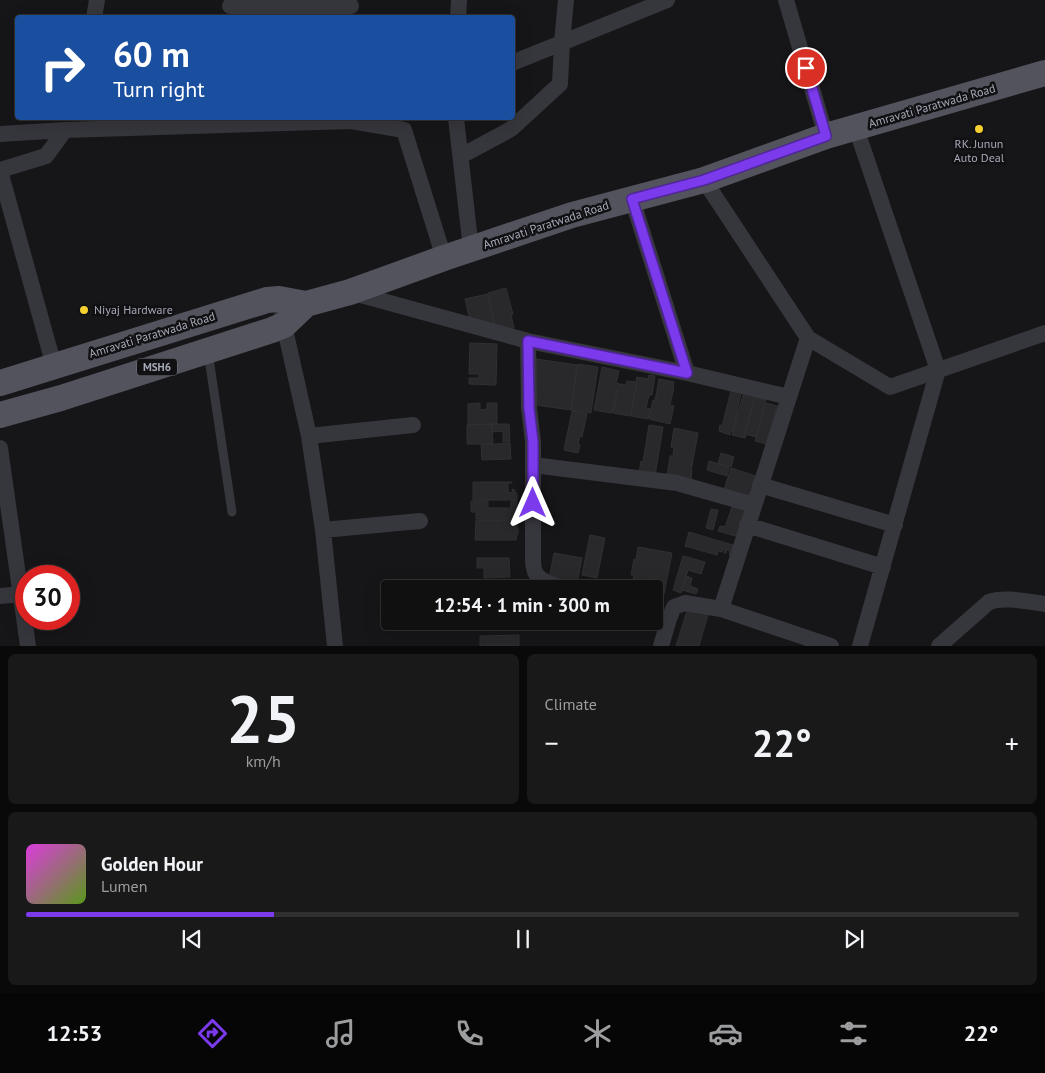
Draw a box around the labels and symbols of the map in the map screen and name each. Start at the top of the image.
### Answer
pin [785,47,827,89]
street label: Amravati Paratwada Road [867,80,997,131]
marker: RK. Junun Auto Deal [973,123,985,135]
place label: RK. Junun Auto Deal [954,136,1005,165]
street label: Amravati Paratwada Road [481,197,611,252]
place label: Niyaj Hardware [94,302,173,317]
marker: Niyaj Hardware [78,304,90,316]
street label: Amravati Paratwada Road [87,308,217,361]
road number: MSH6 [137,358,177,376]
position arrow [506,476,558,528]
speed limit sign: 30 [15,565,80,630]

